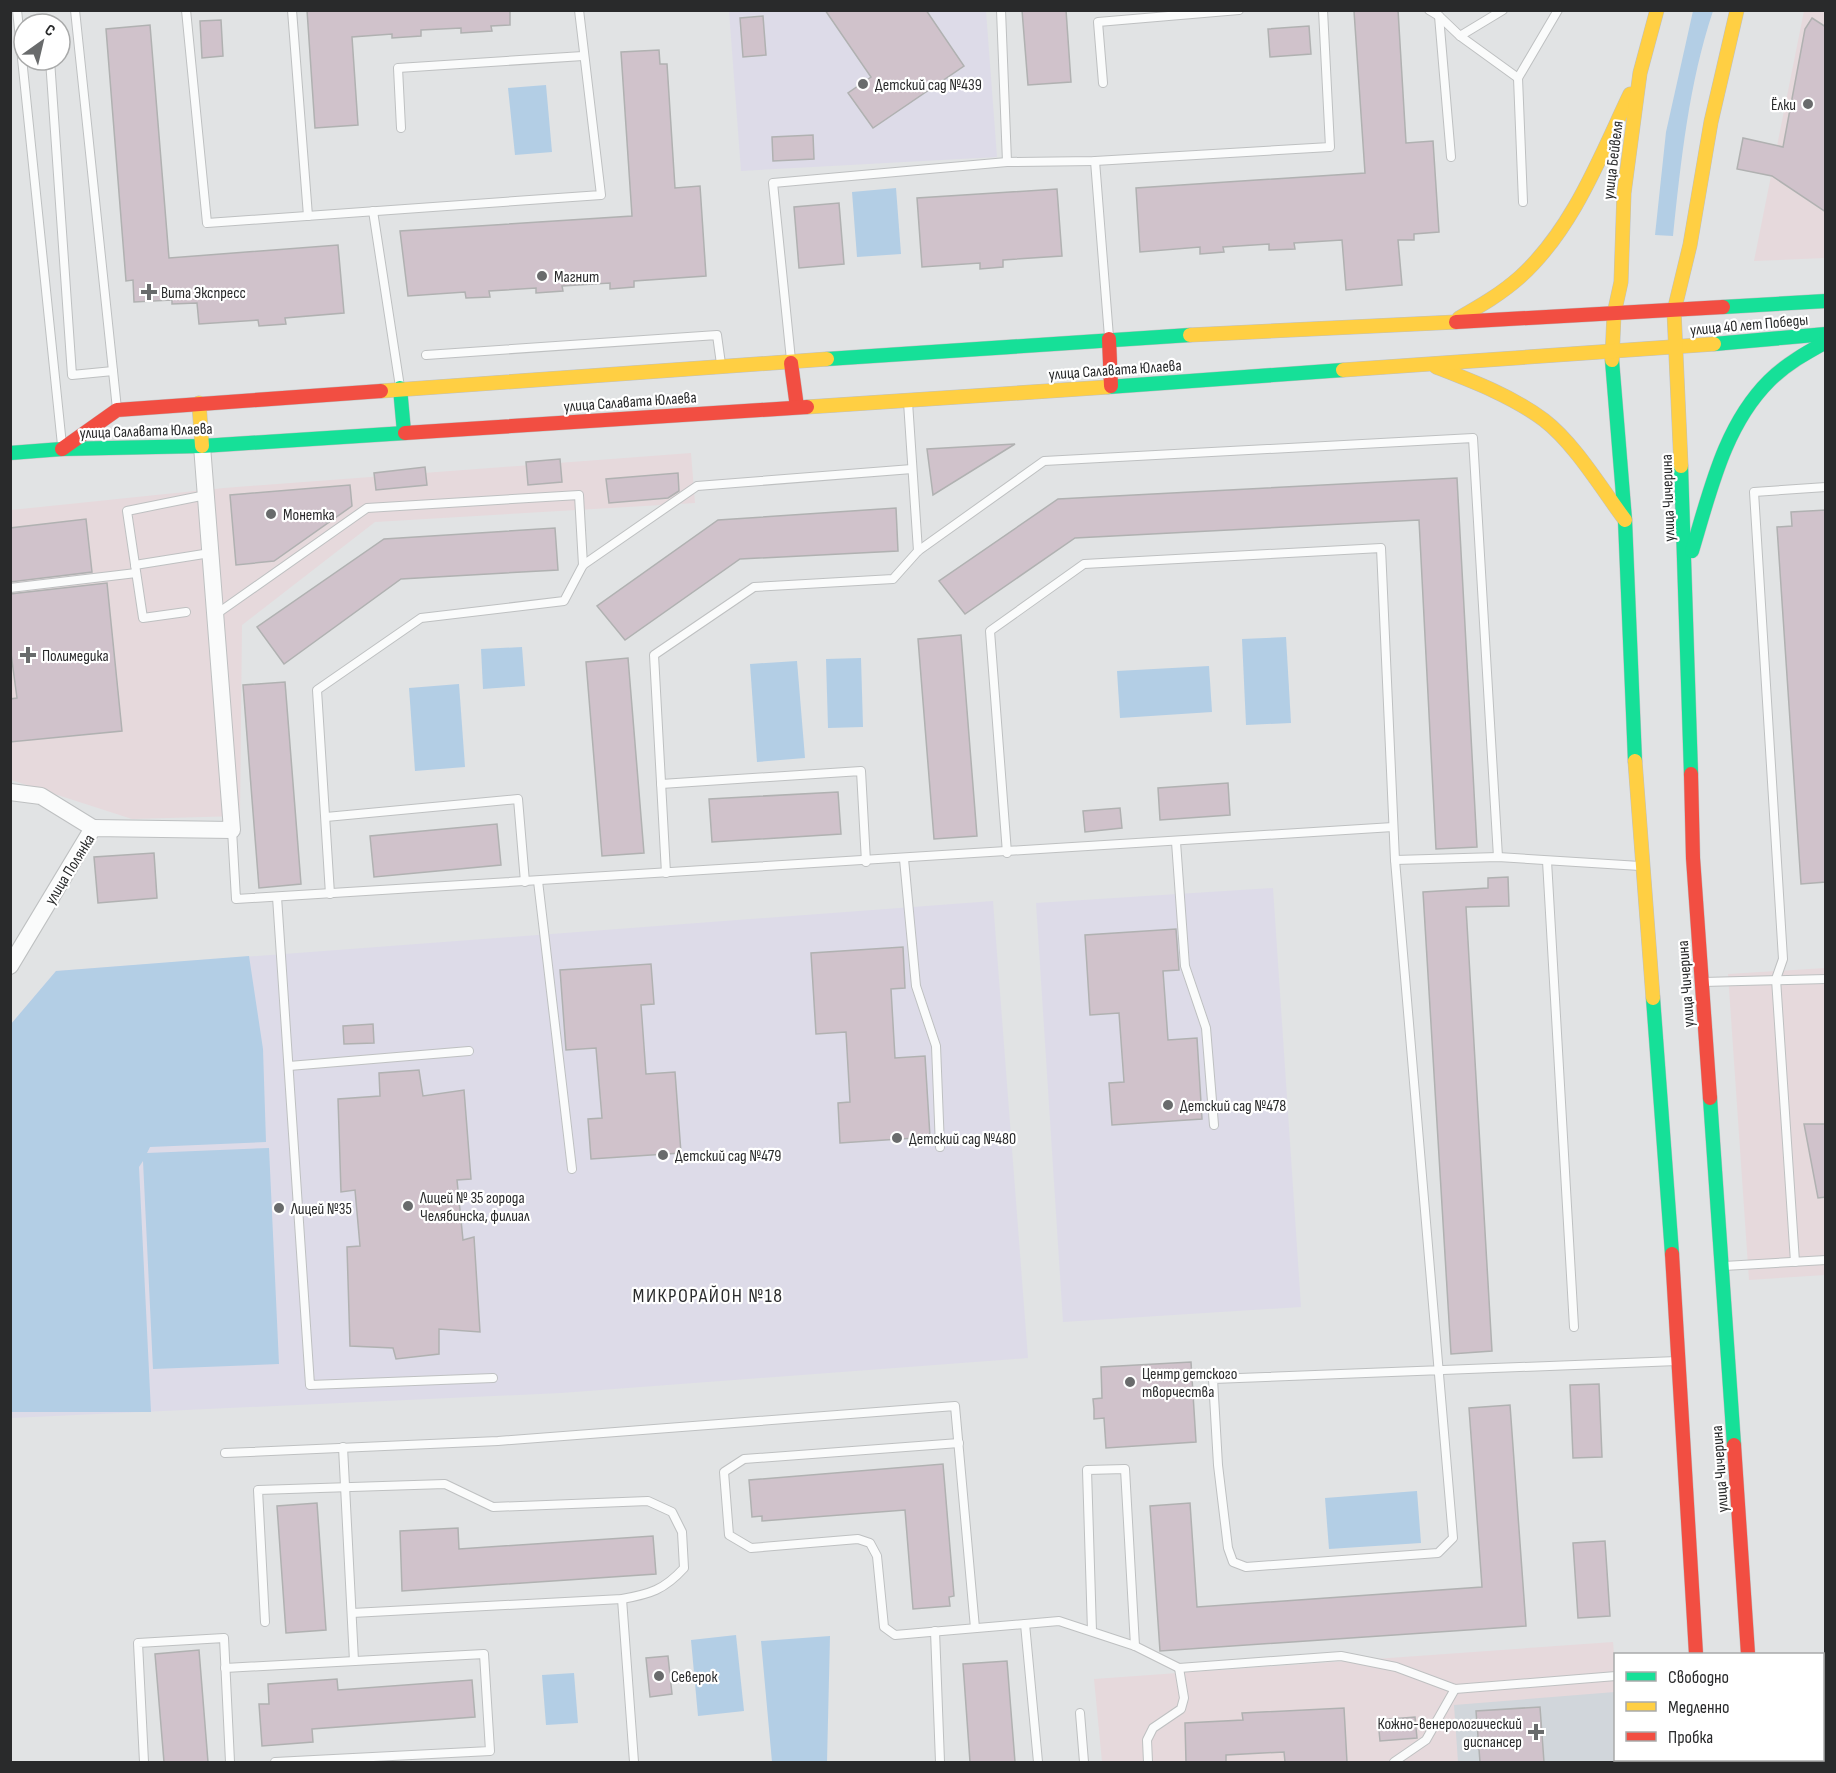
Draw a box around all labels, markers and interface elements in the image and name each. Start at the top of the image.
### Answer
north arrow [12,12,72,72]
text: С [41,21,58,41]
place label: Детский сад №439 [875,76,982,95]
marker: Детский сад №439 [856,77,870,91]
place label: Ёлки [1771,96,1796,115]
marker: Ёлки [1801,97,1815,111]
street label: улица Бейвеля [1599,120,1628,201]
place label: Магнит [554,268,599,287]
marker: Магнит [535,269,549,283]
place label: Вита Экспресс [161,284,246,303]
marker: Вита Экспресс [142,285,156,299]
street label: улица 40 лет Победы [1689,311,1809,340]
street label: улица Салавата Юлаева [1048,356,1182,385]
street label: улица Салавата Юлаева [563,388,697,417]
street label: улица Салавата Юлаева [79,420,213,443]
street label: улица Чичерина [1657,454,1680,542]
place label: Монетка [283,506,335,525]
marker: Монетка [264,507,278,521]
marker: Полимедика [19,646,37,664]
place label: Полимедика [42,647,109,666]
street label: улица Полянка [41,831,99,908]
street label: улица Чичерина [1674,940,1699,1028]
place label: Детский сад №478 [1180,1097,1286,1116]
marker: Детский сад №478 [1161,1098,1175,1112]
place label: Детский сад №480 [909,1130,1016,1149]
marker: Детский сад №480 [890,1131,904,1145]
place label: Детский сад №479 [675,1147,781,1166]
marker: Детский сад №479 [656,1148,670,1162]
place label: Лицей № 35 города Челябинска, филиал [419,1189,530,1226]
marker: Лицей № 35 города Челябинска, филиал [401,1199,415,1213]
place label: Лицей №35 [290,1200,352,1219]
marker: Лицей №35 [272,1201,286,1215]
district label: МИКРОРАЙОН №18 [633,1284,783,1308]
place label: Центр детского творчества [1142,1365,1237,1402]
marker: Центр детского творчества [1123,1375,1137,1389]
street label: улица Чичерина [1708,1425,1733,1513]
legend [1614,1653,1824,1761]
text: Свободно [1668,1667,1729,1688]
place label: Северок [671,1668,718,1687]
marker: Северок [652,1669,666,1683]
text: Медленно [1668,1697,1730,1718]
place label: Кожно-венерологический диспансер [1377,1715,1522,1752]
marker: Кожно-венерологический диспансер [1527,1723,1545,1741]
text: Пробка [1668,1727,1713,1748]

